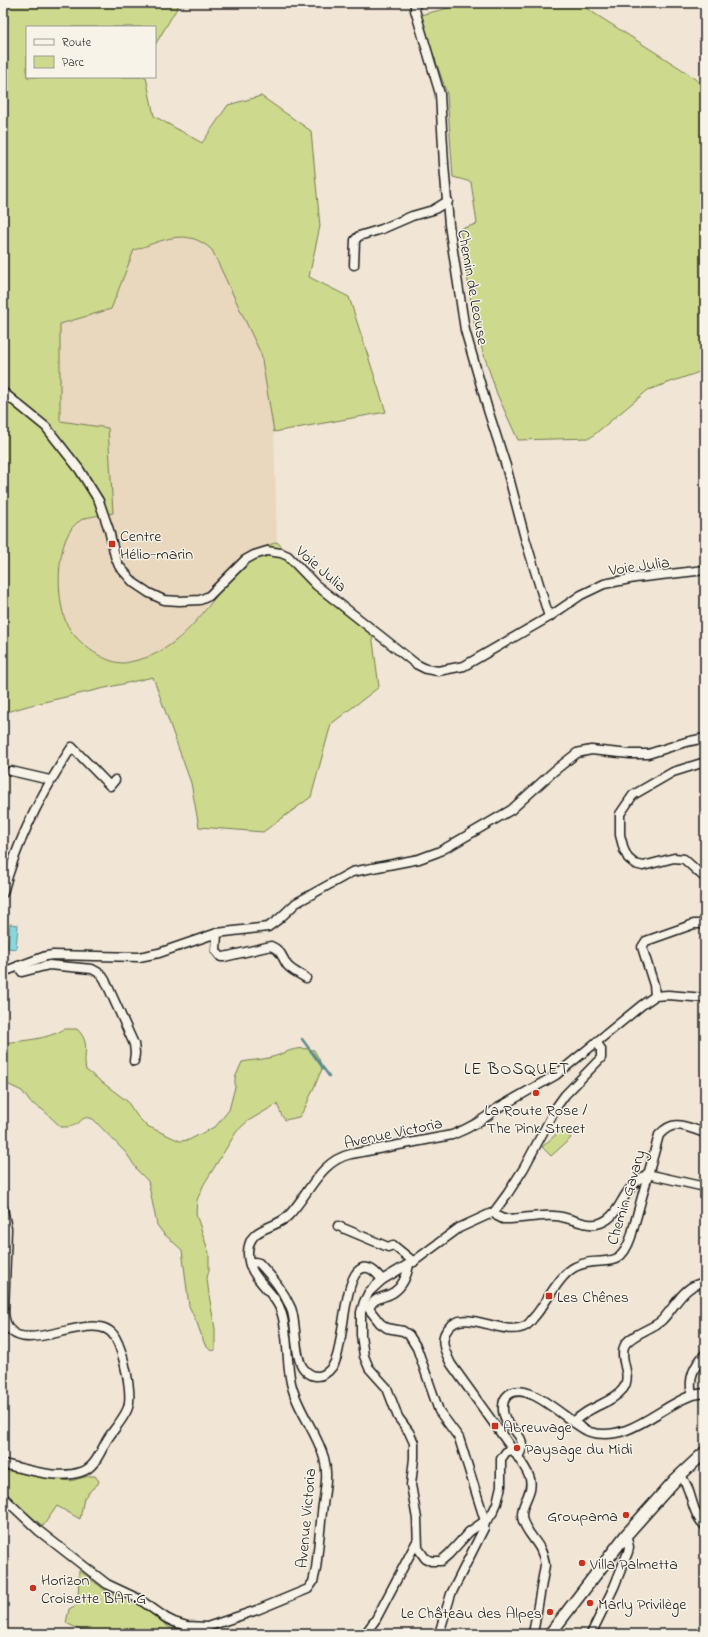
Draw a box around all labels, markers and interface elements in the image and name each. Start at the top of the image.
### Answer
legend [26,26,156,78]
text: Route [62,34,92,52]
text: Parc [62,54,84,72]
street label: Chemin de Leouse [450,228,494,348]
place label: Centre Hélio-marin [120,525,193,567]
marker: Centre Hélio-marin [107,539,117,549]
street label: Voie Julia [289,540,352,599]
street label: Voie Julia [606,551,671,583]
district label: LE BOSQUET [464,1057,570,1082]
marker: La Route Rose / The Pink Street [531,1088,541,1098]
place label: La Route Rose / The Pink Street [485,1099,587,1141]
street label: Avenue Victoria [342,1112,445,1156]
street label: Chemin Gavary [601,1147,653,1248]
place label: Les Chênes [557,1286,629,1310]
marker: Les Chênes [544,1291,554,1301]
place label: Abreuvage [503,1416,573,1440]
marker: Abreuvage [490,1421,500,1431]
place label: Paysage du Midi [525,1438,633,1462]
marker: Paysage du Midi [512,1443,522,1453]
street label: Avenue Victoria [291,1467,323,1569]
place label: Groupama [547,1505,618,1529]
marker: Groupama [621,1510,631,1520]
place label: Villa Palmetta [589,1553,678,1577]
marker: Villa Palmetta [577,1558,587,1568]
place label: Horizon Croisette BAT.G [41,1569,146,1611]
marker: Horizon Croisette BAT.G [28,1583,38,1593]
place label: Marly Privilège [598,1593,687,1617]
marker: Marly Privilège [585,1598,595,1608]
place label: Le Château des Alpes [401,1602,542,1626]
marker: Le Château des Alpes [545,1607,555,1617]

